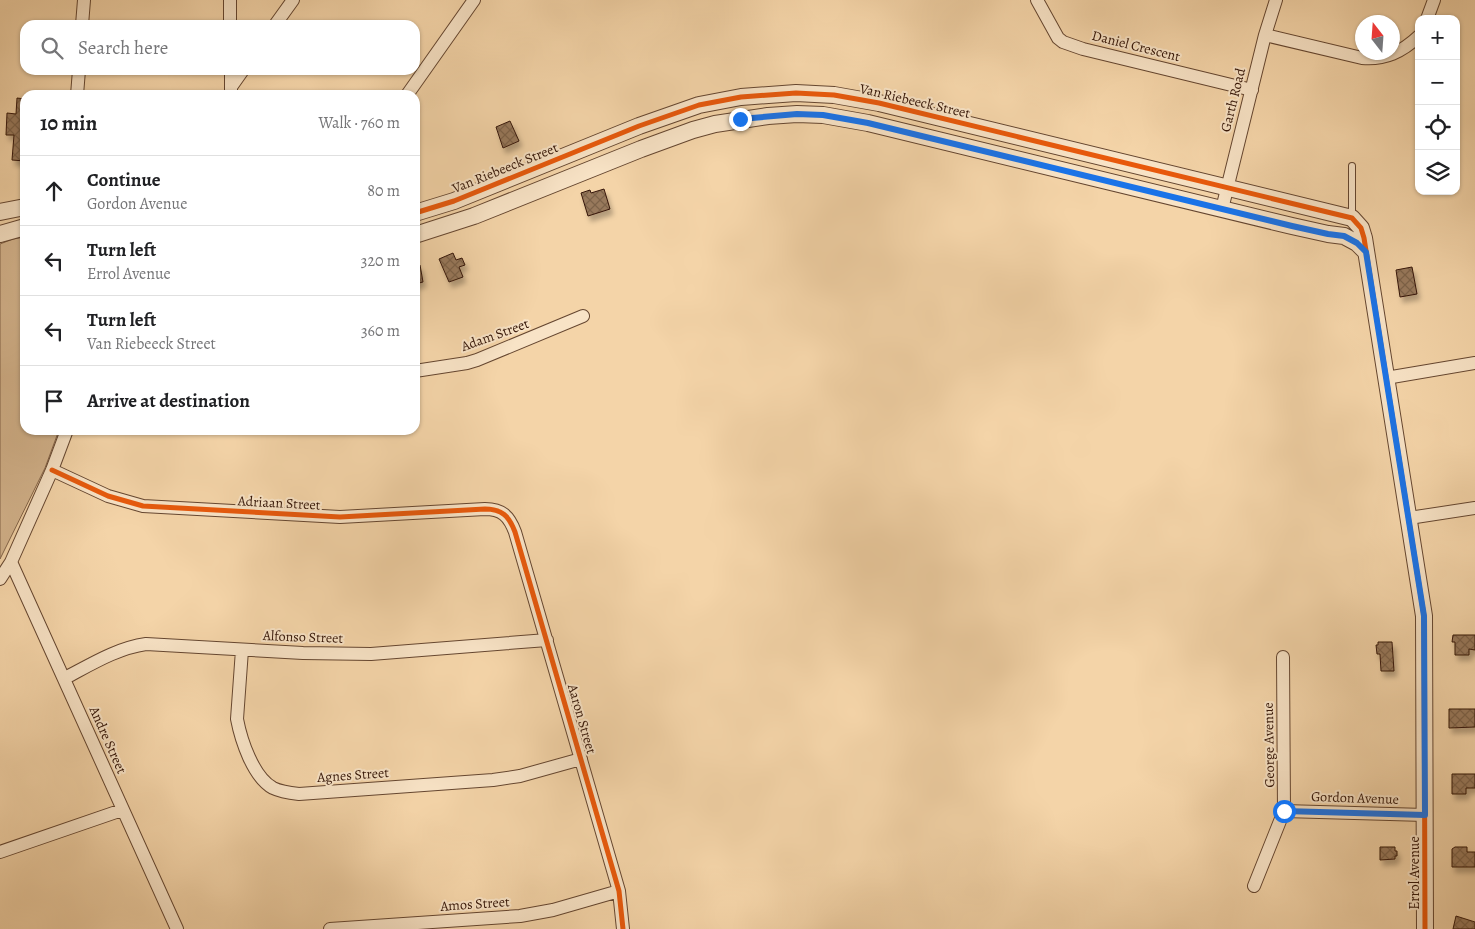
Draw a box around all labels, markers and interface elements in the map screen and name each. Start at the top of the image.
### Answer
north arrow [1355,15,1400,60]
map controls [1415,15,1460,195]
button: + [1415,15,1460,60]
search box [20,20,420,75]
street label: Daniel Crescent [1090,26,1182,66]
icon: search [38,34,66,62]
text: Search here [78,35,168,61]
button: − [1415,60,1460,105]
street label: Garth Road [1216,66,1250,134]
street label: Van Riebeeck Street [857,79,972,123]
button: locate [1415,105,1460,150]
route end [729,108,752,131]
text: 10 min [40,109,97,137]
text: Walk · 760 m [318,112,400,134]
street label: Van Riebeeck Street [448,138,561,198]
button: layers [1415,150,1460,195]
text: Continue [87,167,161,193]
icon: ahead [40,177,68,205]
text: 80 m [367,180,400,202]
text: Gordon Avenue [87,193,187,215]
text: Turn left [87,237,156,263]
icon: left [40,247,68,275]
text: 320 m [361,250,400,272]
text: Errol Avenue [87,263,171,285]
text: Turn left [87,307,156,333]
street label: Adam Street [458,314,532,356]
icon: left [40,317,68,345]
text: 360 m [361,320,400,342]
text: Van Riebeeck Street [87,333,216,355]
icon: arrive [40,387,68,415]
text: Arrive at destination [87,388,250,414]
street label: Adriaan Street [236,491,321,515]
street label: Alfonso Street [262,626,344,648]
street label: Aaron Street [563,681,601,756]
street label: Andre Street [84,702,131,777]
street label: George Avenue [1259,702,1279,788]
street label: Agnes Street [315,763,390,787]
street label: Gordon Avenue [1311,787,1399,809]
route start [1273,800,1296,823]
street label: Errol Avenue [1405,836,1424,910]
street label: Amos Street [439,892,511,916]

